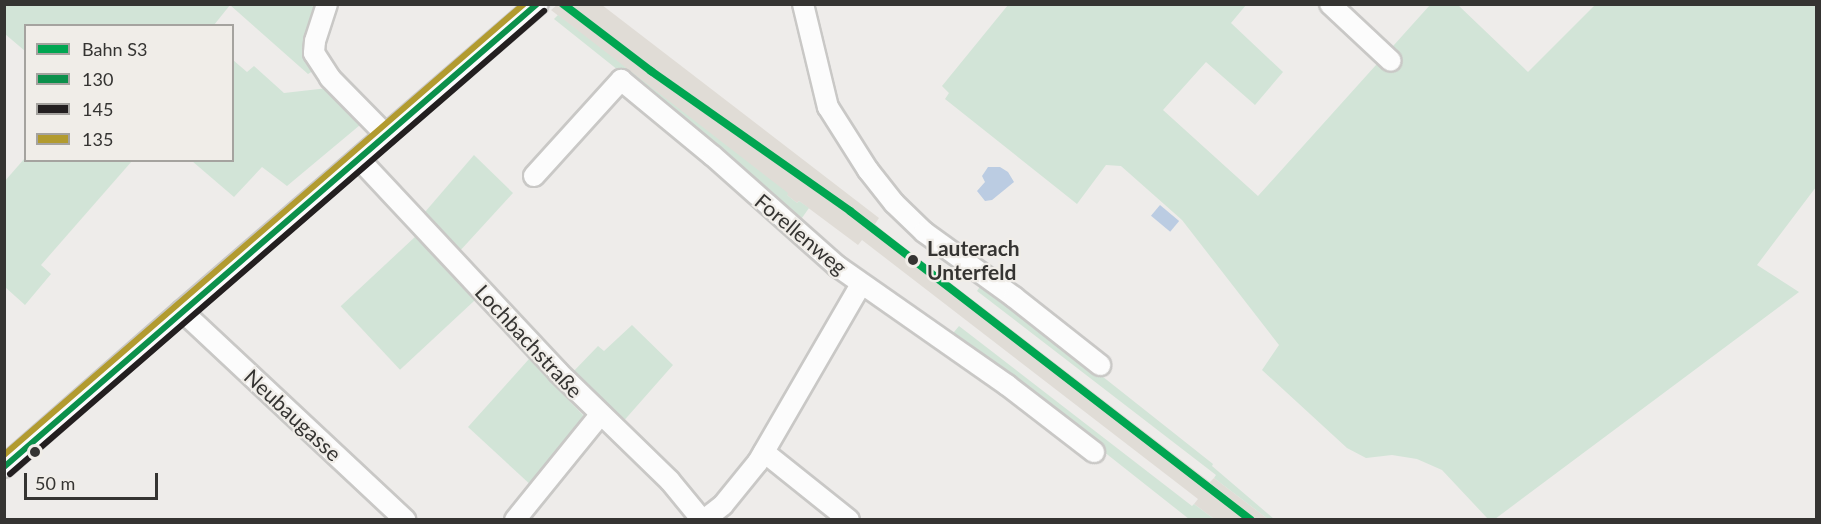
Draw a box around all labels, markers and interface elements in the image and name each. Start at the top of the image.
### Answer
legend [24,24,234,162]
text: Bahn S3 [82,38,147,60]
text: 130 [82,68,113,90]
text: 145 [82,98,113,120]
text: 135 [82,128,113,150]
street label: Forellenweg [750,188,852,280]
place label: Lauterach Unterfeld [927,235,1020,285]
marker: Lauterach Unterfeld [904,251,922,269]
street label: Lochbachstraße [470,279,588,403]
street label: Neubaugasse [239,364,347,466]
unlabelled marker [29,446,41,458]
scale bar [27,461,160,499]
text: 50 m [35,472,75,494]

